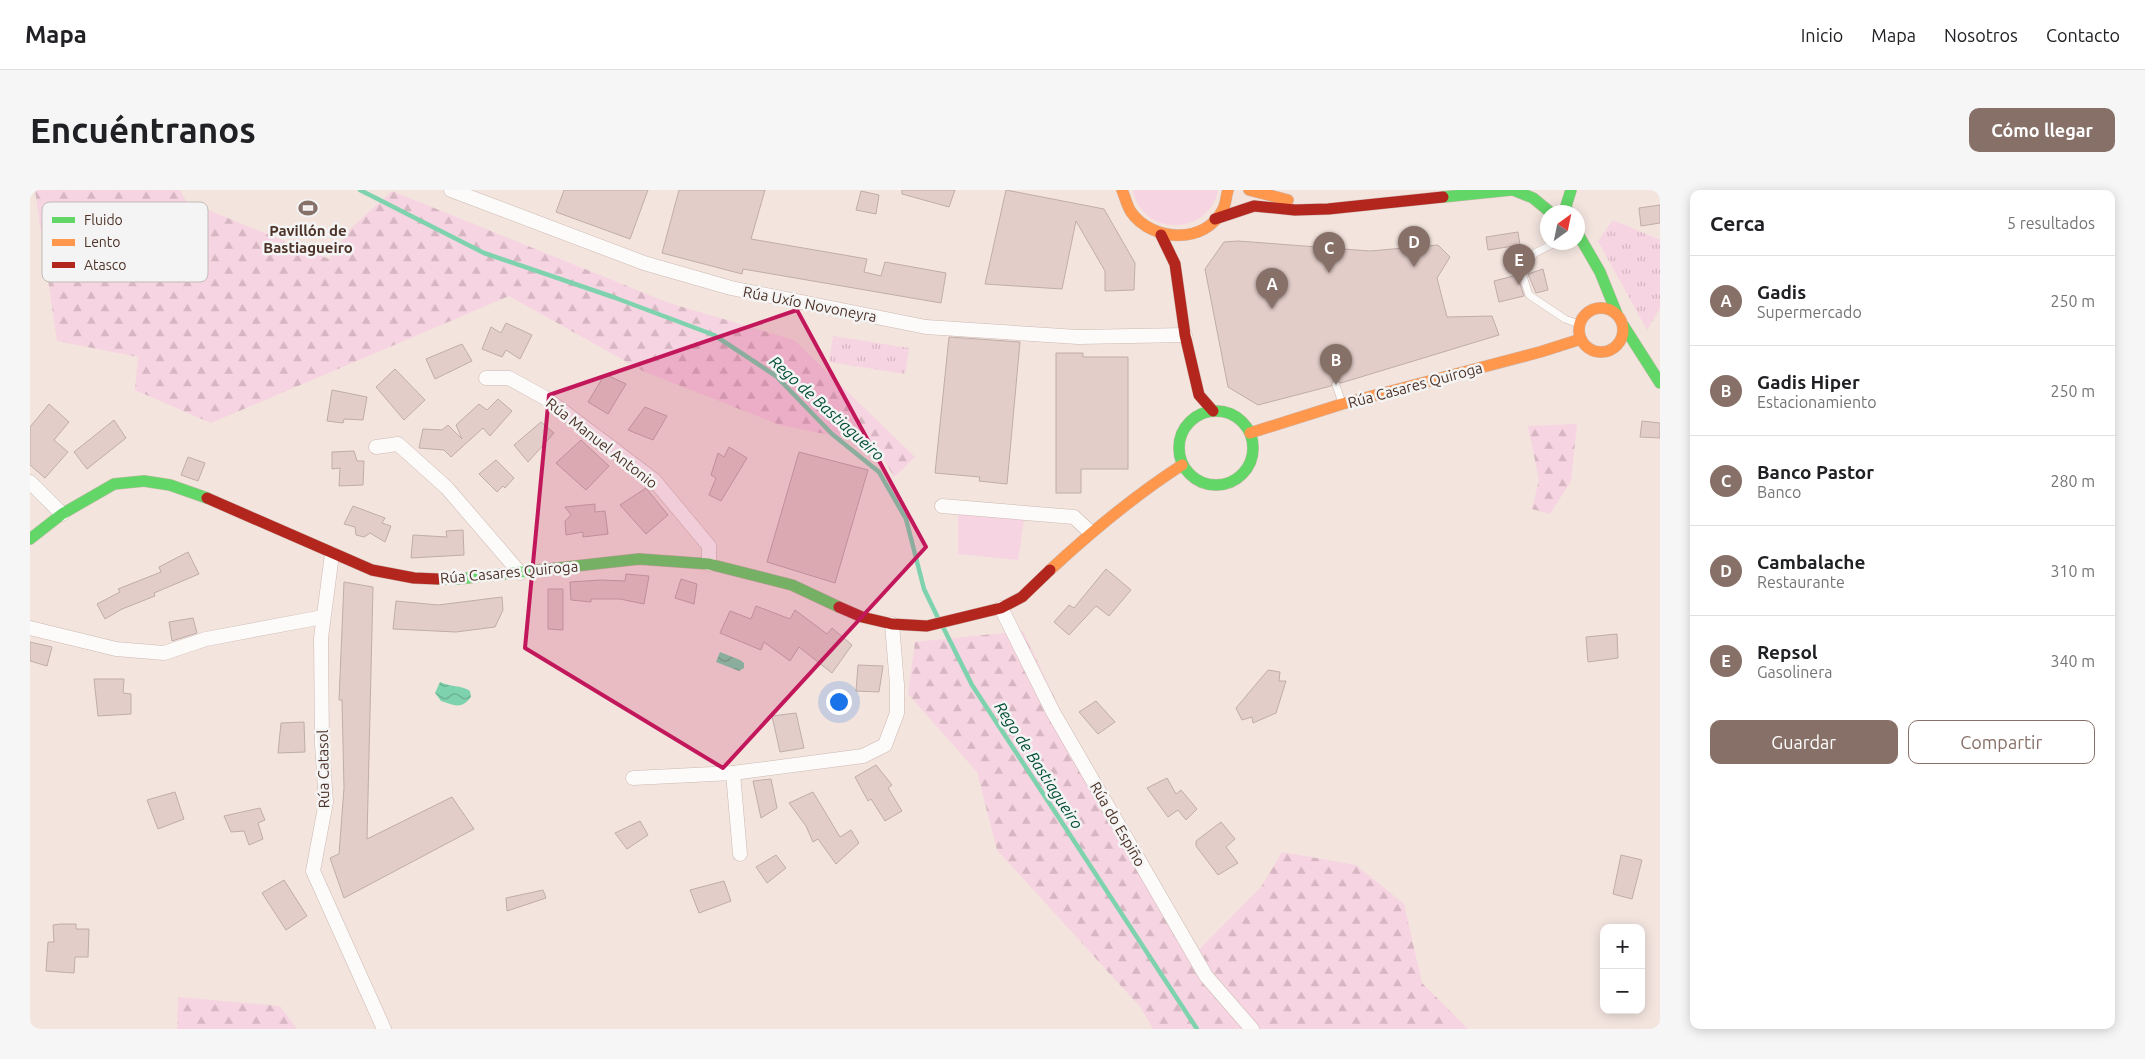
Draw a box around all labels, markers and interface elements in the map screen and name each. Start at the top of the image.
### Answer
text: Mapa [25,21,87,48]
text: Inicio [1801,25,1843,45]
text: Mapa [1871,25,1916,45]
text: Nosotros [1944,25,2018,45]
text: Contacto [2046,25,2120,45]
button: Cómo llegar [1969,108,2115,152]
text: Encuéntranos [30,110,256,150]
sports icon: Pavillón de Bastiagueiro [297,197,319,219]
legend [42,202,208,282]
north arrow [1540,205,1585,250]
text: Cerca [1710,211,1765,235]
text: Fluido [84,212,123,228]
text: 5 resultados [2007,214,2095,232]
place label: Pavillón de Bastiagueiro [263,222,353,256]
pin: D [1398,226,1430,267]
pin: C [1313,232,1345,273]
text: Lento [84,234,121,250]
pin: E [1503,244,1535,285]
text: Atasco [84,257,127,273]
pin: A [1256,268,1288,309]
text: Gadis [1757,281,1806,303]
street label: Rúa Uxío Novoneyra [742,283,878,325]
text: A [1720,292,1732,310]
text: 250 m [2050,292,2095,310]
text: Supermercado [1757,303,1862,321]
pin: B [1320,344,1352,385]
water label: Rego de Bastiagueiro [766,352,888,464]
street label: Rúa Casares Quiroga [1346,359,1484,411]
text: Gadis Hiper [1757,371,1860,393]
text: B [1721,382,1731,400]
text: 250 m [2050,382,2095,400]
text: Estacionamiento [1757,393,1877,411]
street label: Rúa Manuel Antonio [543,394,661,492]
text: Banco Pastor [1757,461,1874,483]
text: C [1721,472,1731,490]
text: 280 m [2050,472,2095,490]
text: Banco [1757,483,1801,501]
text: Cambalache [1757,551,1865,573]
street label: Rúa Casares Quiroga [439,557,579,587]
text: D [1720,562,1732,580]
text: 310 m [2050,562,2095,580]
text: Restaurante [1757,573,1845,591]
text: Repsol [1757,641,1818,663]
text: E [1721,652,1731,670]
text: 340 m [2050,652,2095,670]
text: Gasolinera [1757,663,1832,681]
your location [826,689,852,715]
water label: Rego de Bastiagueiro [991,698,1087,832]
button: Guardar [1710,720,1898,764]
button: Compartir [1908,720,2095,764]
street label: Rúa Catasol [314,729,332,809]
street label: Rúa do Espiño [1087,779,1149,869]
map controls [1600,924,1645,1014]
button: + [1600,924,1645,969]
button: − [1600,969,1645,1014]

